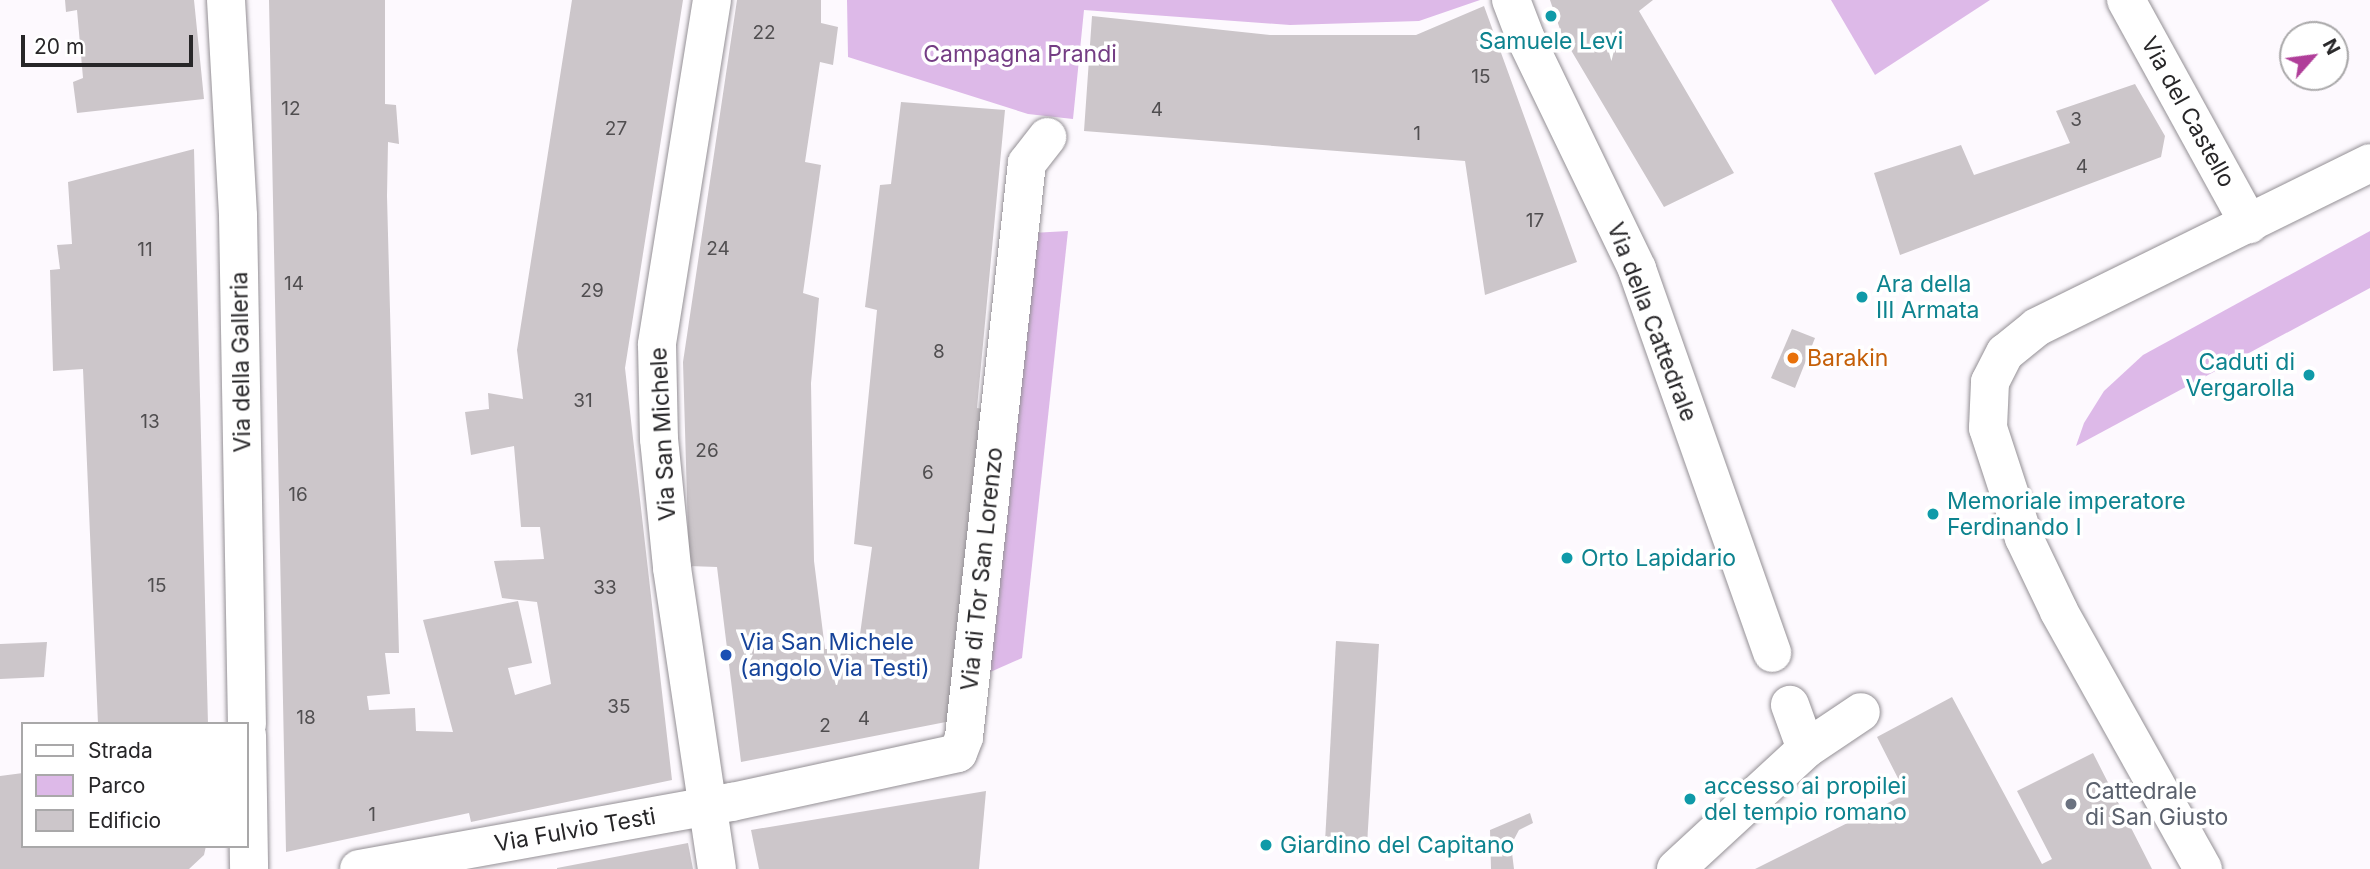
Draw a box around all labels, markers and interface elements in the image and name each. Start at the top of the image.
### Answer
marker: Samuele Levi [1543,8,1559,24]
scale bar [24,21,196,65]
north arrow [2279,21,2349,91]
house number: 22 [752,22,776,44]
place label: Samuele Levi [1479,27,1623,55]
street label: Via del Castello [2135,32,2241,192]
text: 20 m [34,34,84,59]
text: N [2318,35,2345,59]
park label: Campagna Prandi [923,40,1117,68]
house number: 15 [1471,66,1491,88]
house number: 12 [281,98,301,120]
house number: 4 [1151,99,1163,121]
house number: 3 [2070,109,2082,131]
house number: 27 [605,118,627,140]
house number: 1 [1413,123,1421,145]
house number: 4 [2076,156,2088,178]
house number: 17 [1526,210,1544,232]
street label: Via della Cattedrale [1601,219,1703,425]
house number: 24 [706,238,730,260]
house number: 11 [137,239,153,261]
place label: Ara della III Armata [1876,270,1980,324]
street label: Via della Galleria [226,271,256,453]
house number: 14 [284,273,304,295]
house number: 29 [580,280,604,302]
marker: Ara della III Armata [1854,289,1870,305]
house number: 8 [933,341,945,363]
place label: Barakin [1807,344,1888,372]
street label: Via San Michele [645,346,681,522]
place label: Caduti di Vergarolla [2185,348,2295,402]
marker: Barakin [1785,350,1801,366]
marker: Caduti di Vergarolla [2301,367,2317,383]
house number: 31 [573,390,593,412]
house number: 13 [140,411,160,433]
house number: 26 [695,440,719,462]
street label: Via di Tor San Lorenzo [955,446,1009,692]
house number: 6 [922,462,934,484]
house number: 16 [288,484,308,506]
place label: Memoriale imperatore Ferdinando I [1947,487,2186,541]
marker: Memoriale imperatore Ferdinando I [1925,506,1941,522]
place label: Orto Lapidario [1581,544,1736,572]
marker: Orto Lapidario [1559,550,1575,566]
house number: 15 [147,575,167,597]
house number: 33 [593,577,617,599]
place label: Via San Michele (angolo Via Testi) [740,628,930,682]
marker: Via San Michele (angolo Via Testi) [718,647,734,663]
house number: 35 [607,696,631,718]
house number: 18 [296,707,316,729]
house number: 4 [858,708,870,730]
house number: 2 [819,715,831,737]
legend [21,722,248,848]
text: Strada [88,738,153,763]
place label: accesso ai propilei del tempio romano [1704,772,1907,826]
text: Parco [88,773,145,798]
place label: Cattedrale di San Giusto [2085,777,2228,831]
marker: accesso ai propilei del tempio romano [1682,791,1698,807]
marker: Cattedrale di San Giusto [2063,796,2079,812]
street label: Via Fulvio Testi [492,802,658,858]
house number: 1 [368,804,376,826]
text: Edificio [88,808,161,833]
place label: Giardino del Capitano [1280,831,1514,859]
marker: Giardino del Capitano [1258,837,1274,853]

